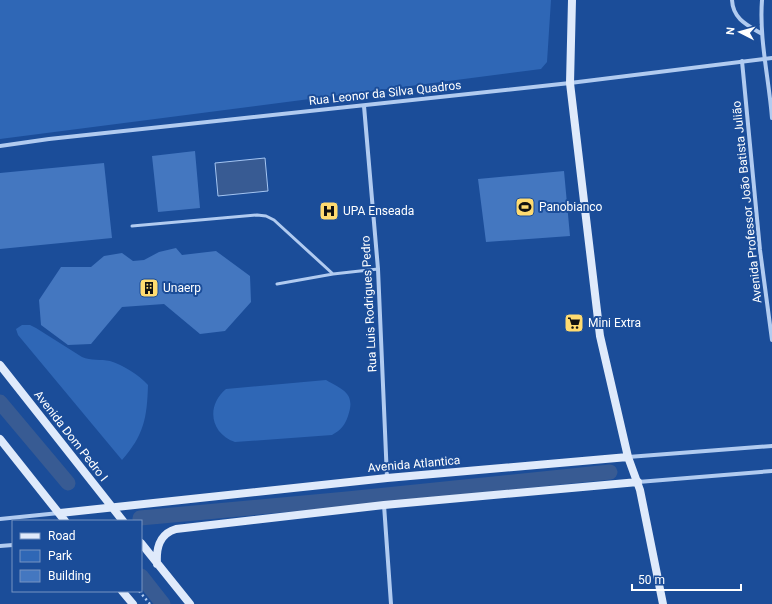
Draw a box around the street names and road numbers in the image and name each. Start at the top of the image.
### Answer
street label: Rua Leonor da Silva Quadros [308,78,462,108]
street label: Avenida Professor João Batista Julião [729,100,765,304]
street label: Rua Luis Rodrigues Pedro [358,235,380,373]
street label: Avenida Dom Pedro I [31,388,111,484]
street label: Avenida Atlantica [367,453,461,475]

